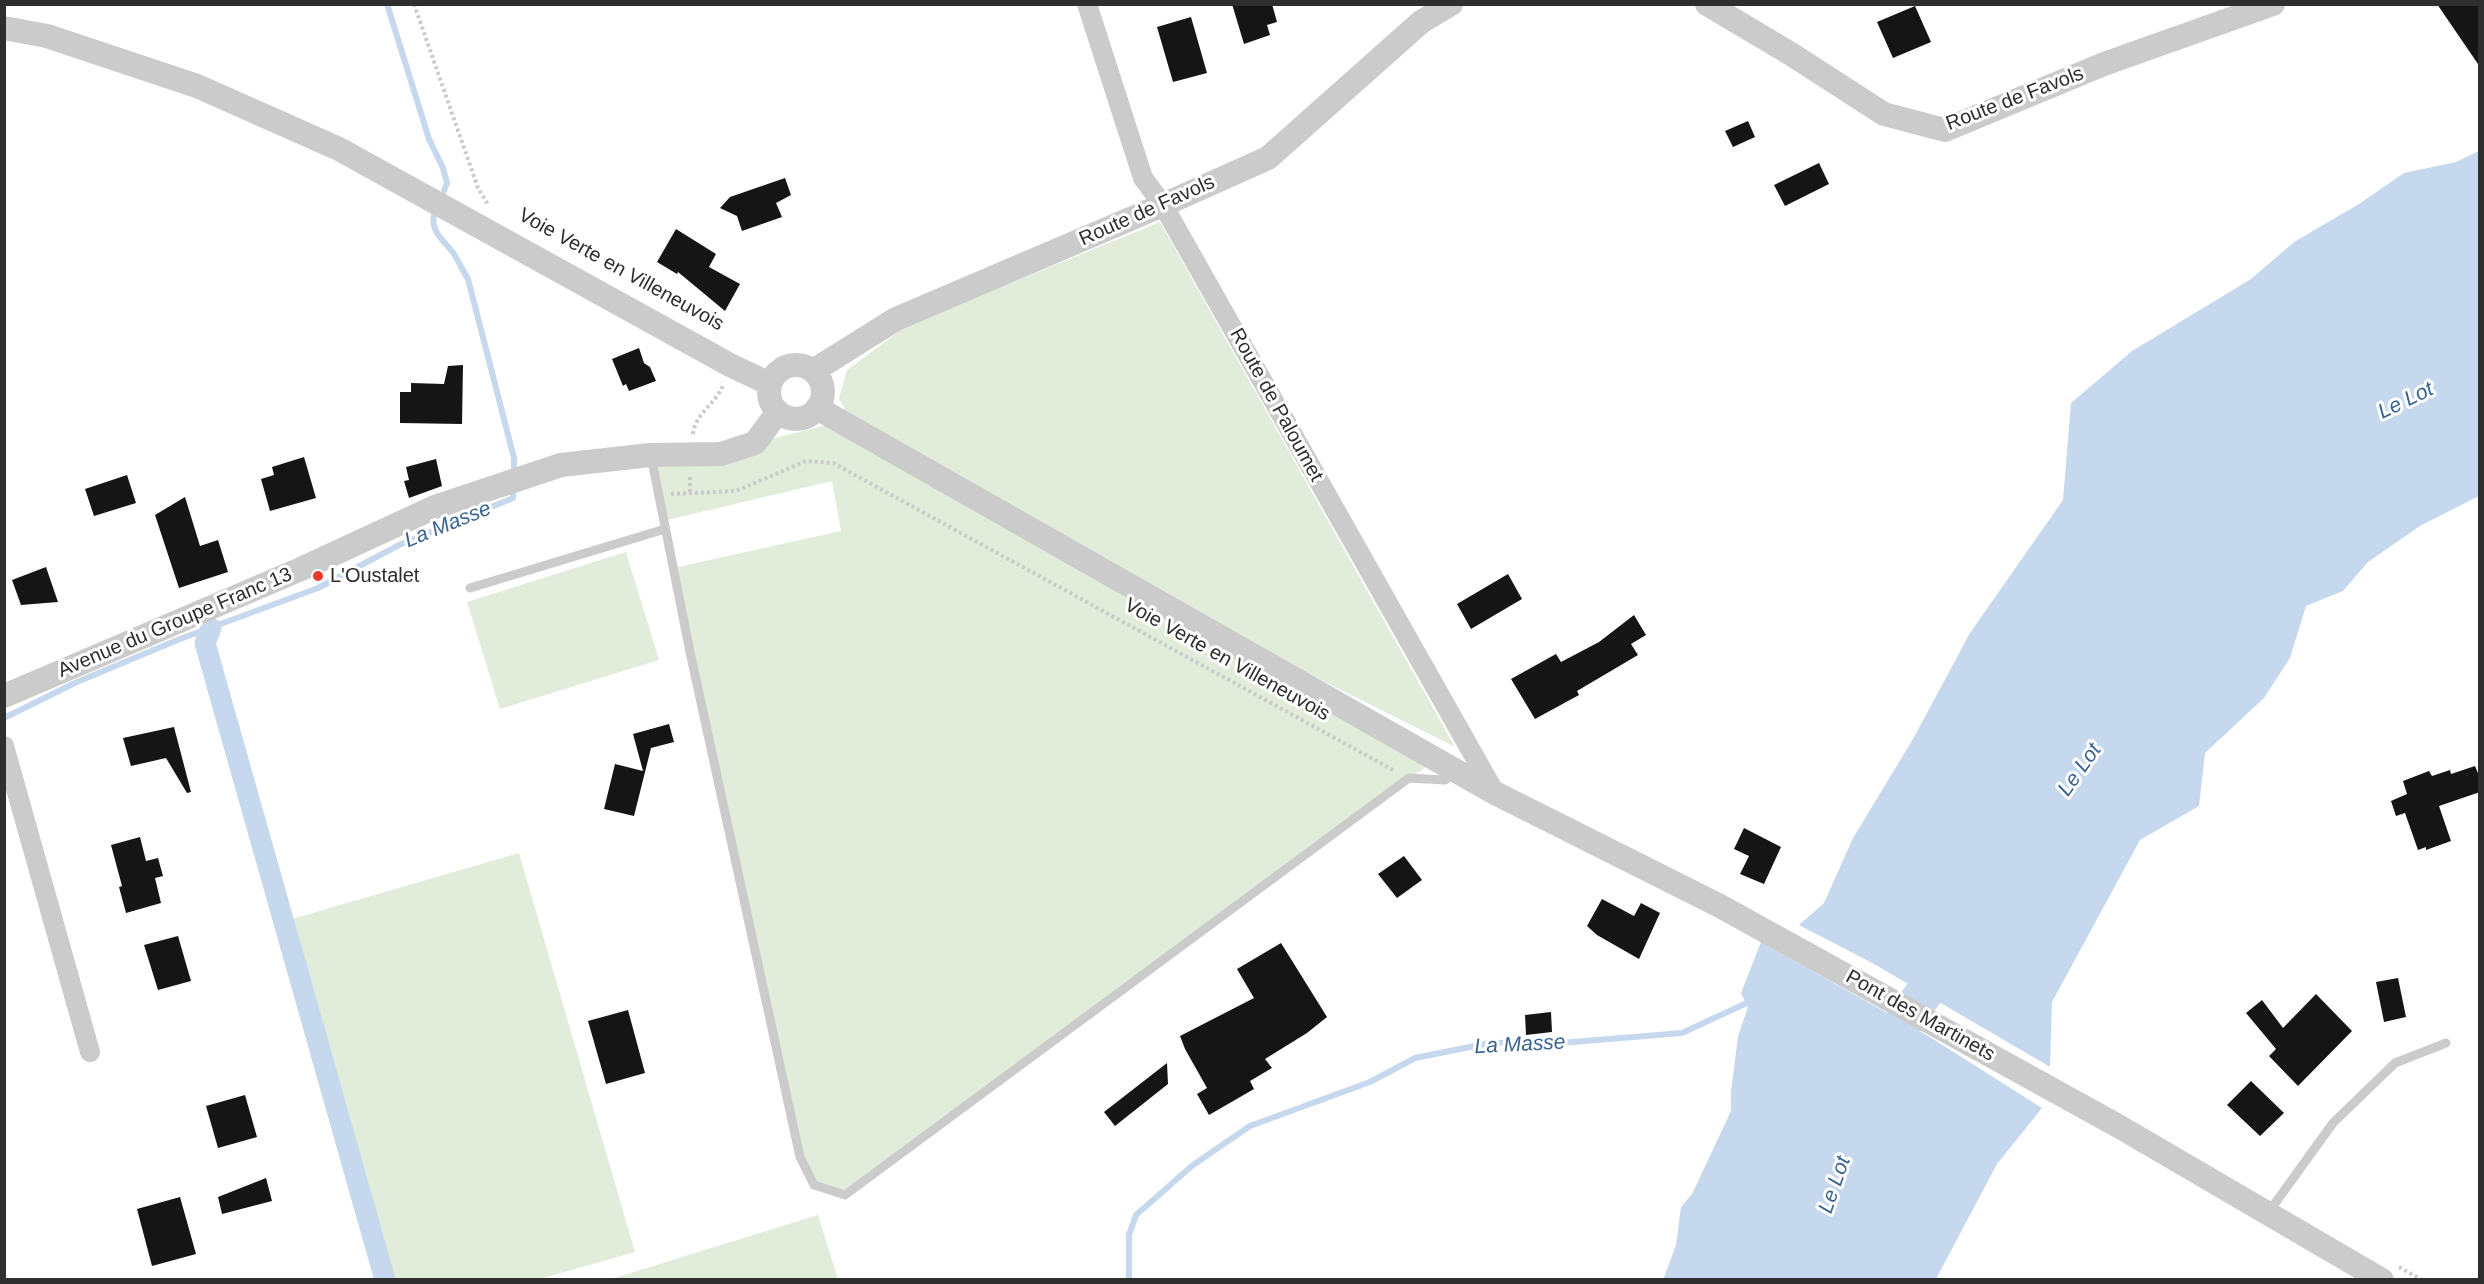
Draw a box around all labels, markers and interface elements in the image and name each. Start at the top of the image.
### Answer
street label: Route de Favols [1943,62,2087,136]
street label: Route de Favols [1076,170,1218,252]
street label: Voie Verte en Villeneuvois [514,204,728,336]
street label: Route de Paloumet [1224,324,1328,486]
water label: Le Lot [2374,377,2438,425]
water label: La Masse [401,496,495,554]
street label: Avenue du Groupe Franc 13 [54,563,296,683]
place label: L'Oustalet [330,564,419,588]
marker: L'Oustalet [311,569,325,583]
street label: Voie Verte en Villeneuvois [1120,594,1334,726]
water label: Le Lot [2053,739,2107,801]
street label: Pont des Martinets [1841,965,1999,1067]
water label: La Masse [1474,1030,1566,1060]
water label: Le Lot [1814,1153,1856,1217]

